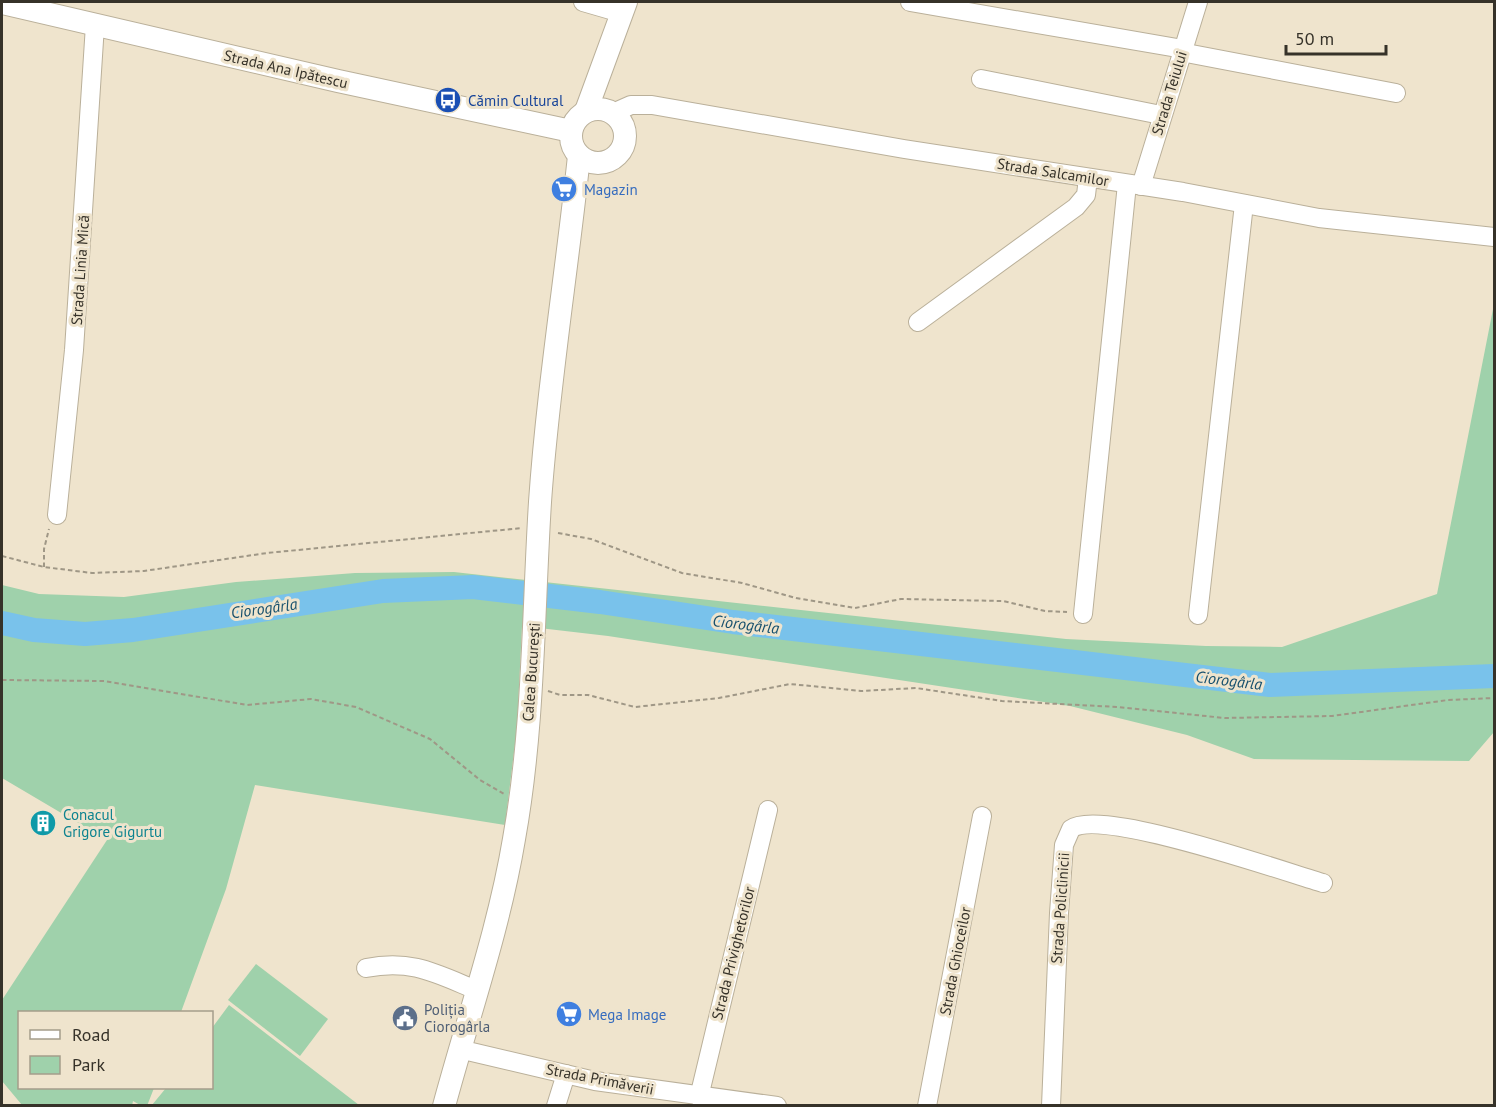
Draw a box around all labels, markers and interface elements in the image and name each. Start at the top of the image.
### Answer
scale bar [1286,18,1386,56]
text: 50 m [1295,27,1334,50]
street label: Strada Ana Ipătescu [222,45,350,93]
street label: Strada Teiului [1147,48,1191,138]
bus stop icon: Cămin Cultural [433,85,463,115]
place label: Cămin Cultural [468,91,564,110]
street label: Strada Salcamilor [996,154,1110,190]
supermarket icon: Magazin [549,174,579,204]
place label: Magazin [584,180,638,199]
street label: Strada Linia Mică [67,214,93,326]
water label: Ciorogârla [229,593,299,623]
water label: Ciorogârla [712,610,781,638]
street label: Calea București [518,622,544,722]
water label: Ciorogârla [1195,666,1264,694]
place label: Conacul Grigore Gigurtu [63,805,162,841]
building icon: Conacul Grigore Gigurtu [28,808,58,838]
street label: Strada Policlinicii [1047,852,1073,964]
street label: Strada Privighetorilor [707,884,759,1022]
street label: Strada Ghioceilor [935,905,975,1017]
supermarket icon: Mega Image [554,999,584,1029]
place label: Poliția Ciorogârla [424,1000,490,1036]
public building icon: Poliția Ciorogârla [390,1003,420,1033]
place label: Mega Image [588,1005,666,1024]
legend [18,1011,213,1089]
text: Road [72,1023,110,1046]
text: Park [72,1053,105,1076]
street label: Strada Primăverii [544,1059,656,1099]

